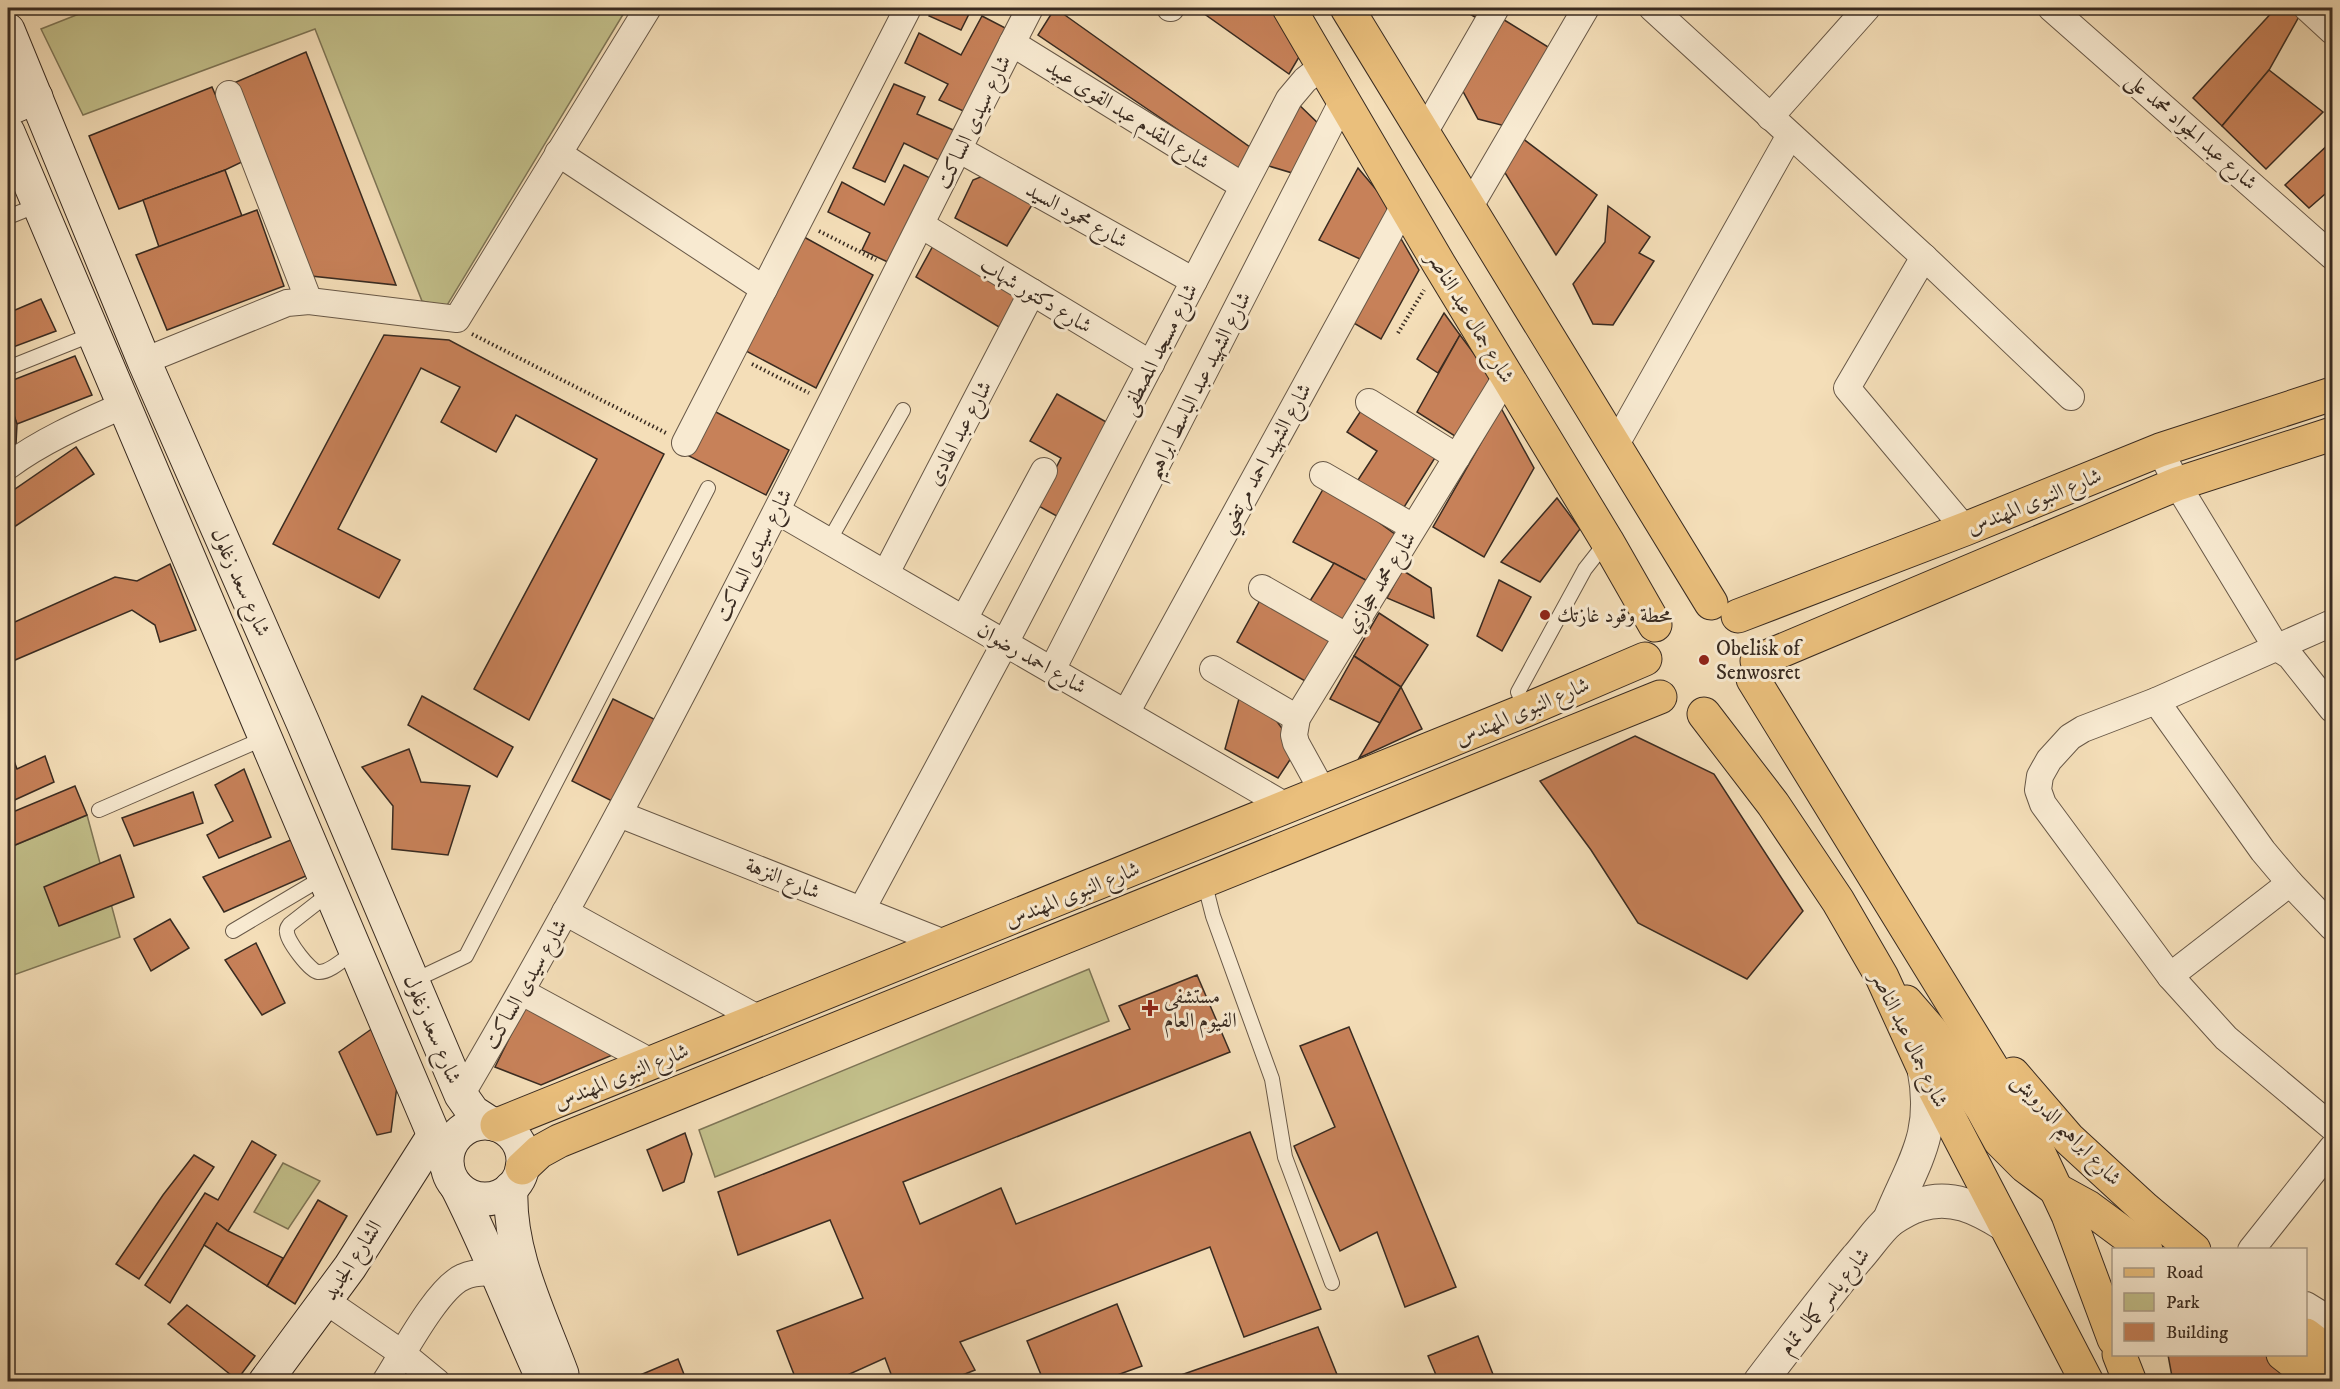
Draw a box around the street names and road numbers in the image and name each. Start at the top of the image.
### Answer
street label: شارع سيدى الساكت [930,51,1021,195]
street label: شارع المقدم عبد القوى عبيد [1039,54,1214,179]
street label: شارع عبد الجواد محمد على [2118,68,2262,199]
street label: شارع محمود السيد [1019,177,1132,258]
street label: شارع جمال عبد الناصر [1416,245,1520,390]
street label: شارع دكتور شهاب [972,252,1096,343]
street label: شارع مسجد المصطفى [1116,279,1208,421]
street label: شارع الشهيد عبد الباسط ابراهيم [1140,288,1264,487]
street label: شارع عبد الهادى [921,377,1002,492]
street label: شارع الشهيد احمد مرتضي [1214,379,1323,541]
street label: شارع النبوى المهندس [1963,463,2107,545]
street label: شارع سيدى الساكت [709,485,802,628]
street label: شارع سعد زغلول [201,524,276,642]
street label: شارع محمد حجازي [1339,527,1426,640]
street label: شارع احمد رضوان [970,617,1091,704]
street label: شارع النبوى المهندس [1451,672,1595,756]
street label: شارع النزهة [740,852,824,909]
street label: شارع النبوى المهندس [1001,856,1145,938]
street label: شارع سيدى الساكت [478,915,577,1056]
street label: شارع جمال عبد الناصر [1860,965,1953,1114]
street label: شارع سعد زغلول [394,971,467,1090]
street label: شارع النبوى المهندس [550,1038,694,1120]
street label: شارع ابراهيم الدرويش [2001,1068,2127,1196]
street label: الشارع الجديد [317,1215,392,1308]
street label: شارع ياسر كمال تمام [1774,1243,1879,1363]

